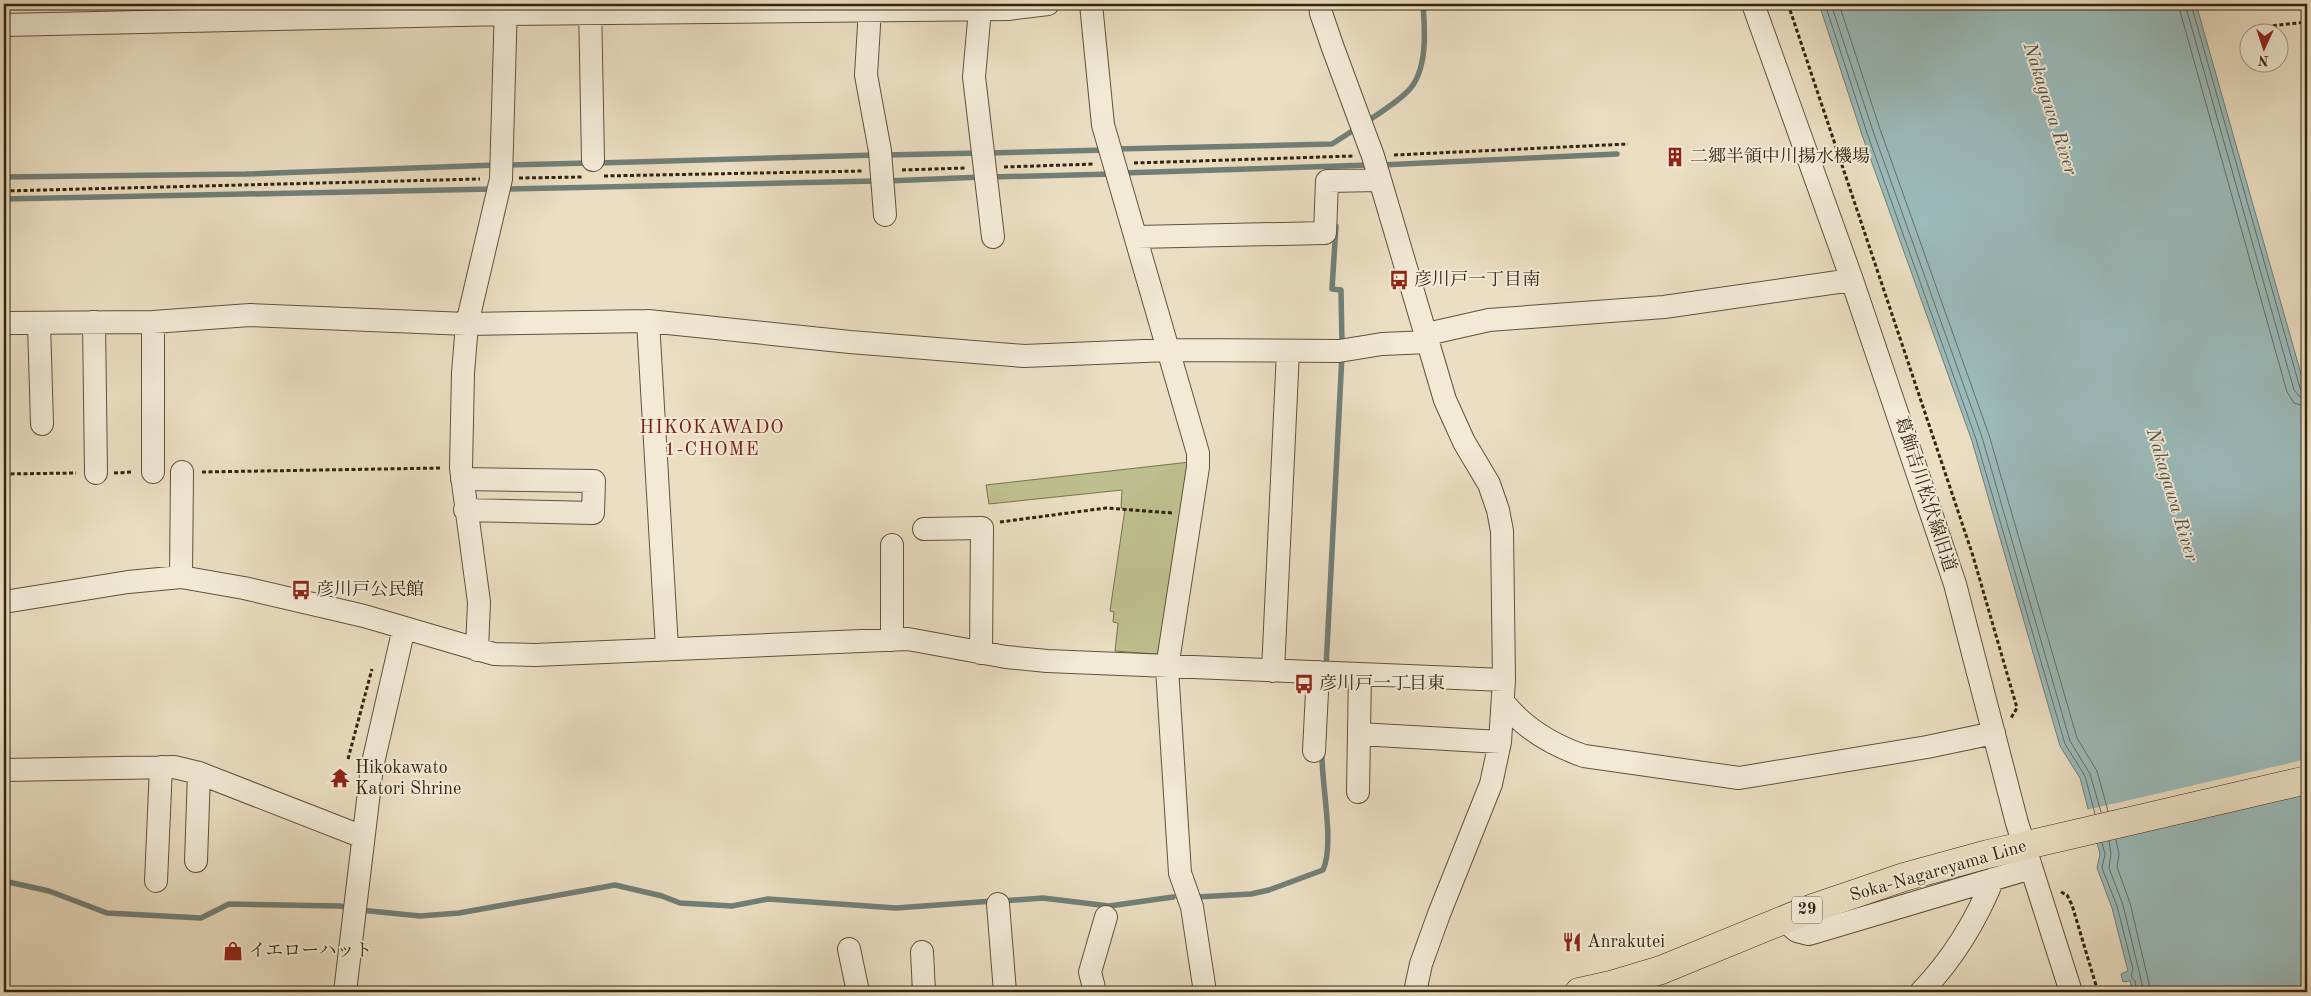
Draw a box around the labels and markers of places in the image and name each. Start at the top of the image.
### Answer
building icon: 二郷半領中川揚水機場 [1664,146,1686,168]
place label: 二郷半領中川揚水機場 [1690,146,1870,166]
bus stop icon: 彦川戸一丁目南 [1388,269,1410,291]
place label: 彦川戸一丁目南 [1414,269,1540,289]
bus stop icon: 彦川戸公民館 [290,579,312,601]
place label: 彦川戸公民館 [316,579,424,599]
bus stop icon: 彦川戸一丁目東 [1293,673,1315,695]
place label: 彦川戸一丁目東 [1319,673,1445,693]
place label: Hikokawato Katori Shrine [355,759,461,798]
temple icon: Hikokawato Katori Shrine [329,767,351,789]
restaurant icon: Anrakutei [1561,931,1583,953]
place label: Anrakutei [1587,933,1665,951]
shop icon: イエローハット [222,940,244,962]
place label: イエローハット [248,942,372,960]

